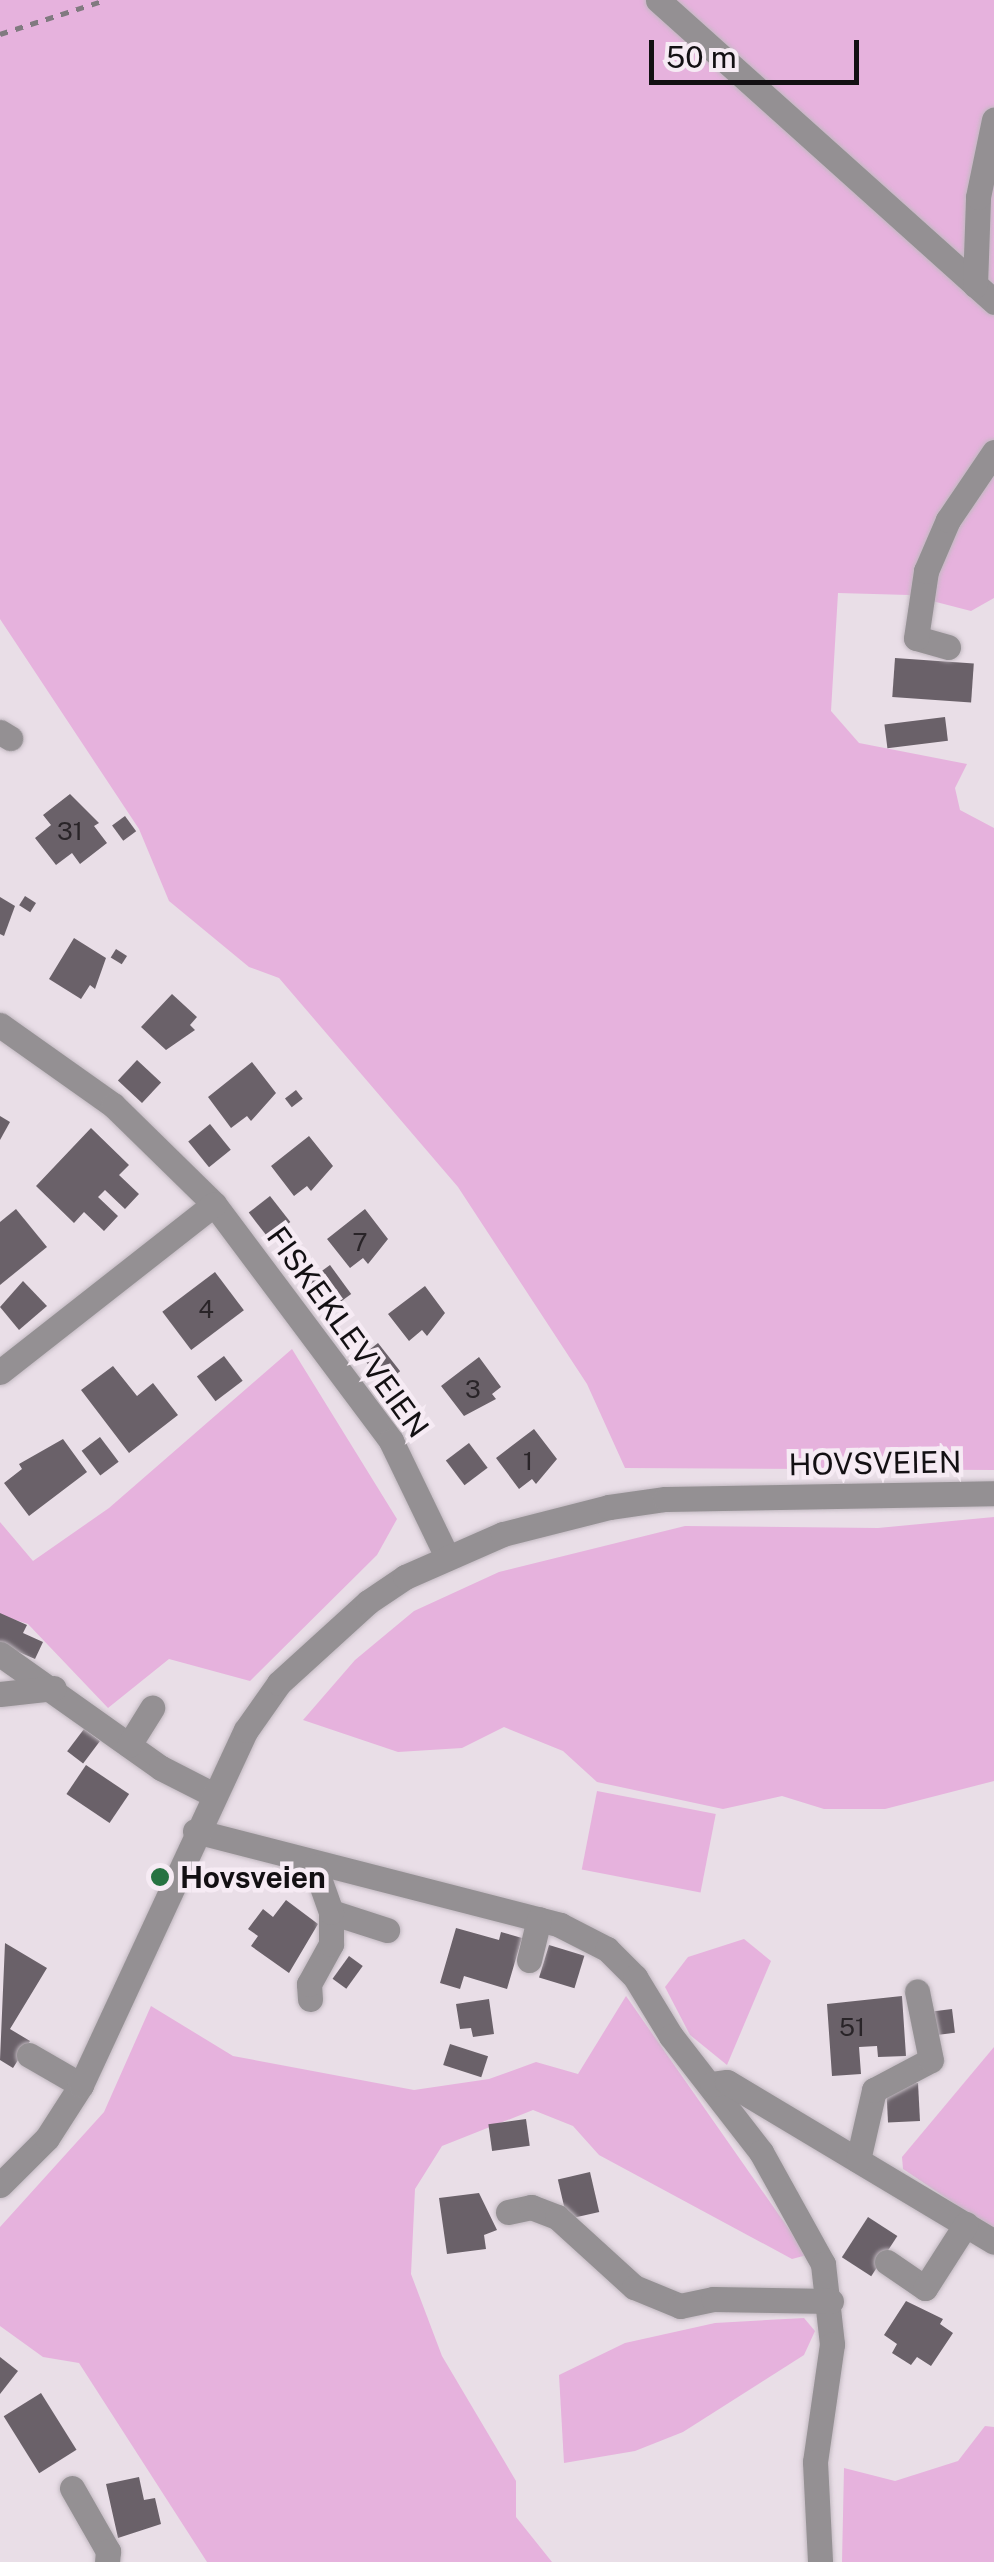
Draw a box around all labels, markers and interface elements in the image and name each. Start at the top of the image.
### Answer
scale bar [654,20,864,82]
text: 50 m [666,39,737,75]
house number: 31 [57,816,83,846]
street label: FISKEKLEVVEIEN [260,1220,436,1444]
house number: 7 [352,1227,368,1257]
house number: 4 [198,1294,214,1324]
house number: 3 [465,1374,481,1404]
street label: HOVSVEIEN [788,1443,962,1483]
house number: 1 [523,1446,533,1476]
place label: Hovsveien [180,1859,326,1895]
marker: Hovsveien [149,1866,171,1888]
house number: 51 [839,2012,865,2042]

